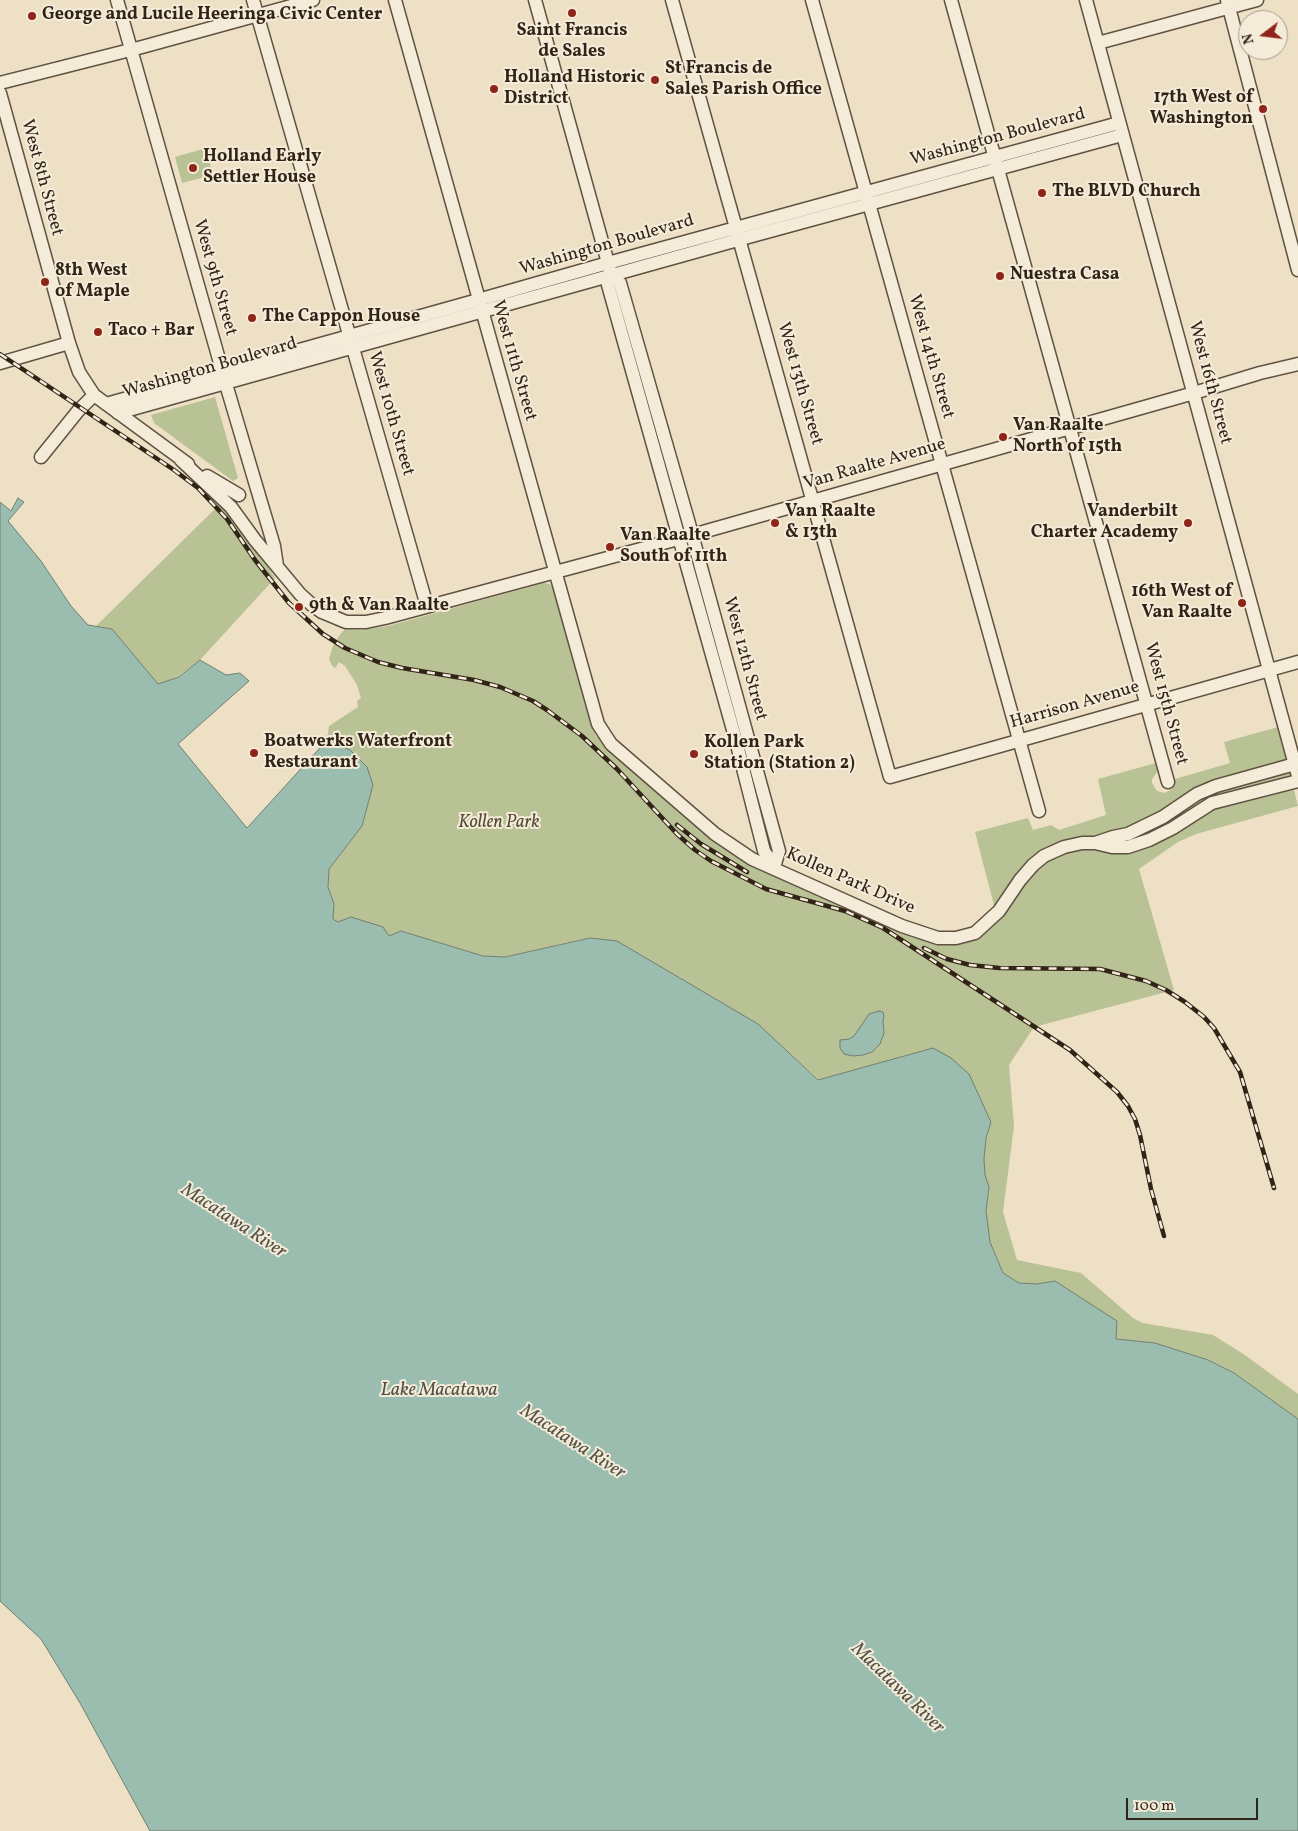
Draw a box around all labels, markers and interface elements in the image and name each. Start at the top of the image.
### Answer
place label: George and Lucile Heeringa Civic Center [42,5,382,27]
marker: Saint Francis de Sales [566,7,578,19]
marker: George and Lucile Heeringa Civic Center [26,10,38,22]
north arrow [1238,10,1288,60]
place label: Saint Francis de Sales [516,21,628,64]
text: N [1239,31,1259,46]
place label: St Francis de Sales Parish Office [665,59,822,102]
place label: Holland Historic District [504,68,645,110]
marker: St Francis de Sales Parish Office [649,74,661,86]
marker: Holland Historic District [488,83,500,95]
place label: 17th West of Washington [1150,88,1253,130]
marker: 17th West of Washington [1257,103,1269,115]
street label: Washington Boulevard [908,104,1088,172]
street label: West 8th Street [15,117,67,239]
place label: Holland Early Settler House [203,147,321,190]
marker: Holland Early Settler House [187,162,199,174]
place label: The BLVD Church [1052,182,1201,204]
marker: The BLVD Church [1036,187,1048,199]
street label: Washington Boulevard [517,211,697,281]
street label: West 9th Street [187,217,241,339]
place label: 8th West of Maple [55,261,130,304]
place label: Nuestra Casa [1010,265,1120,287]
marker: Nuestra Casa [994,270,1006,282]
marker: 8th West of Maple [39,276,51,288]
street label: West 14th Street [902,292,958,422]
street label: West 11th Street [485,298,541,424]
place label: The Cappon House [262,307,420,329]
marker: The Cappon House [246,312,258,324]
street label: West 16th Street [1182,319,1236,447]
street label: West 13th Street [771,320,827,448]
place label: Taco + Bar [108,321,195,343]
marker: Taco + Bar [92,326,104,338]
street label: Washington Boulevard [120,334,300,404]
street label: West 10th Street [362,349,418,479]
place label: Van Raalte North of 15th [1013,416,1122,458]
marker: Van Raalte North of 15th [997,431,1009,443]
street label: Van Raalte Avenue [801,434,949,496]
place label: Van Raalte & 13th [785,502,875,544]
place label: Vanderbilt Charter Academy [1031,502,1178,544]
marker: Van Raalte & 13th [769,517,781,529]
marker: Vanderbilt Charter Academy [1182,517,1194,529]
place label: Van Raalte South of 11th [620,526,727,568]
marker: Van Raalte South of 11th [604,541,616,553]
place label: 16th West of Van Raalte [1131,582,1232,624]
street label: West 12th Street [717,595,771,723]
place label: 9th & Van Raalte [309,596,449,618]
marker: 16th West of Van Raalte [1236,597,1248,609]
marker: 9th & Van Raalte [293,601,305,613]
street label: West 15th Street [1138,640,1192,768]
street label: Harrison Avenue [1008,677,1142,735]
place label: Boatwerks Waterfront Restaurant [264,732,452,774]
place label: Kollen Park Station (Station 2) [704,733,855,776]
marker: Boatwerks Waterfront Restaurant [248,747,260,759]
marker: Kollen Park Station (Station 2) [688,748,700,760]
park label: Kollen Park [458,813,540,835]
street label: Kollen Park Drive [782,844,918,920]
water label: Macatawa River [176,1179,290,1265]
water label: Lake Macatawa [381,1381,497,1403]
water label: Macatawa River [515,1400,629,1486]
water label: Macatawa River [845,1639,949,1739]
scale bar [1128,1788,1260,1820]
text: 100 m [1134,1796,1174,1817]

